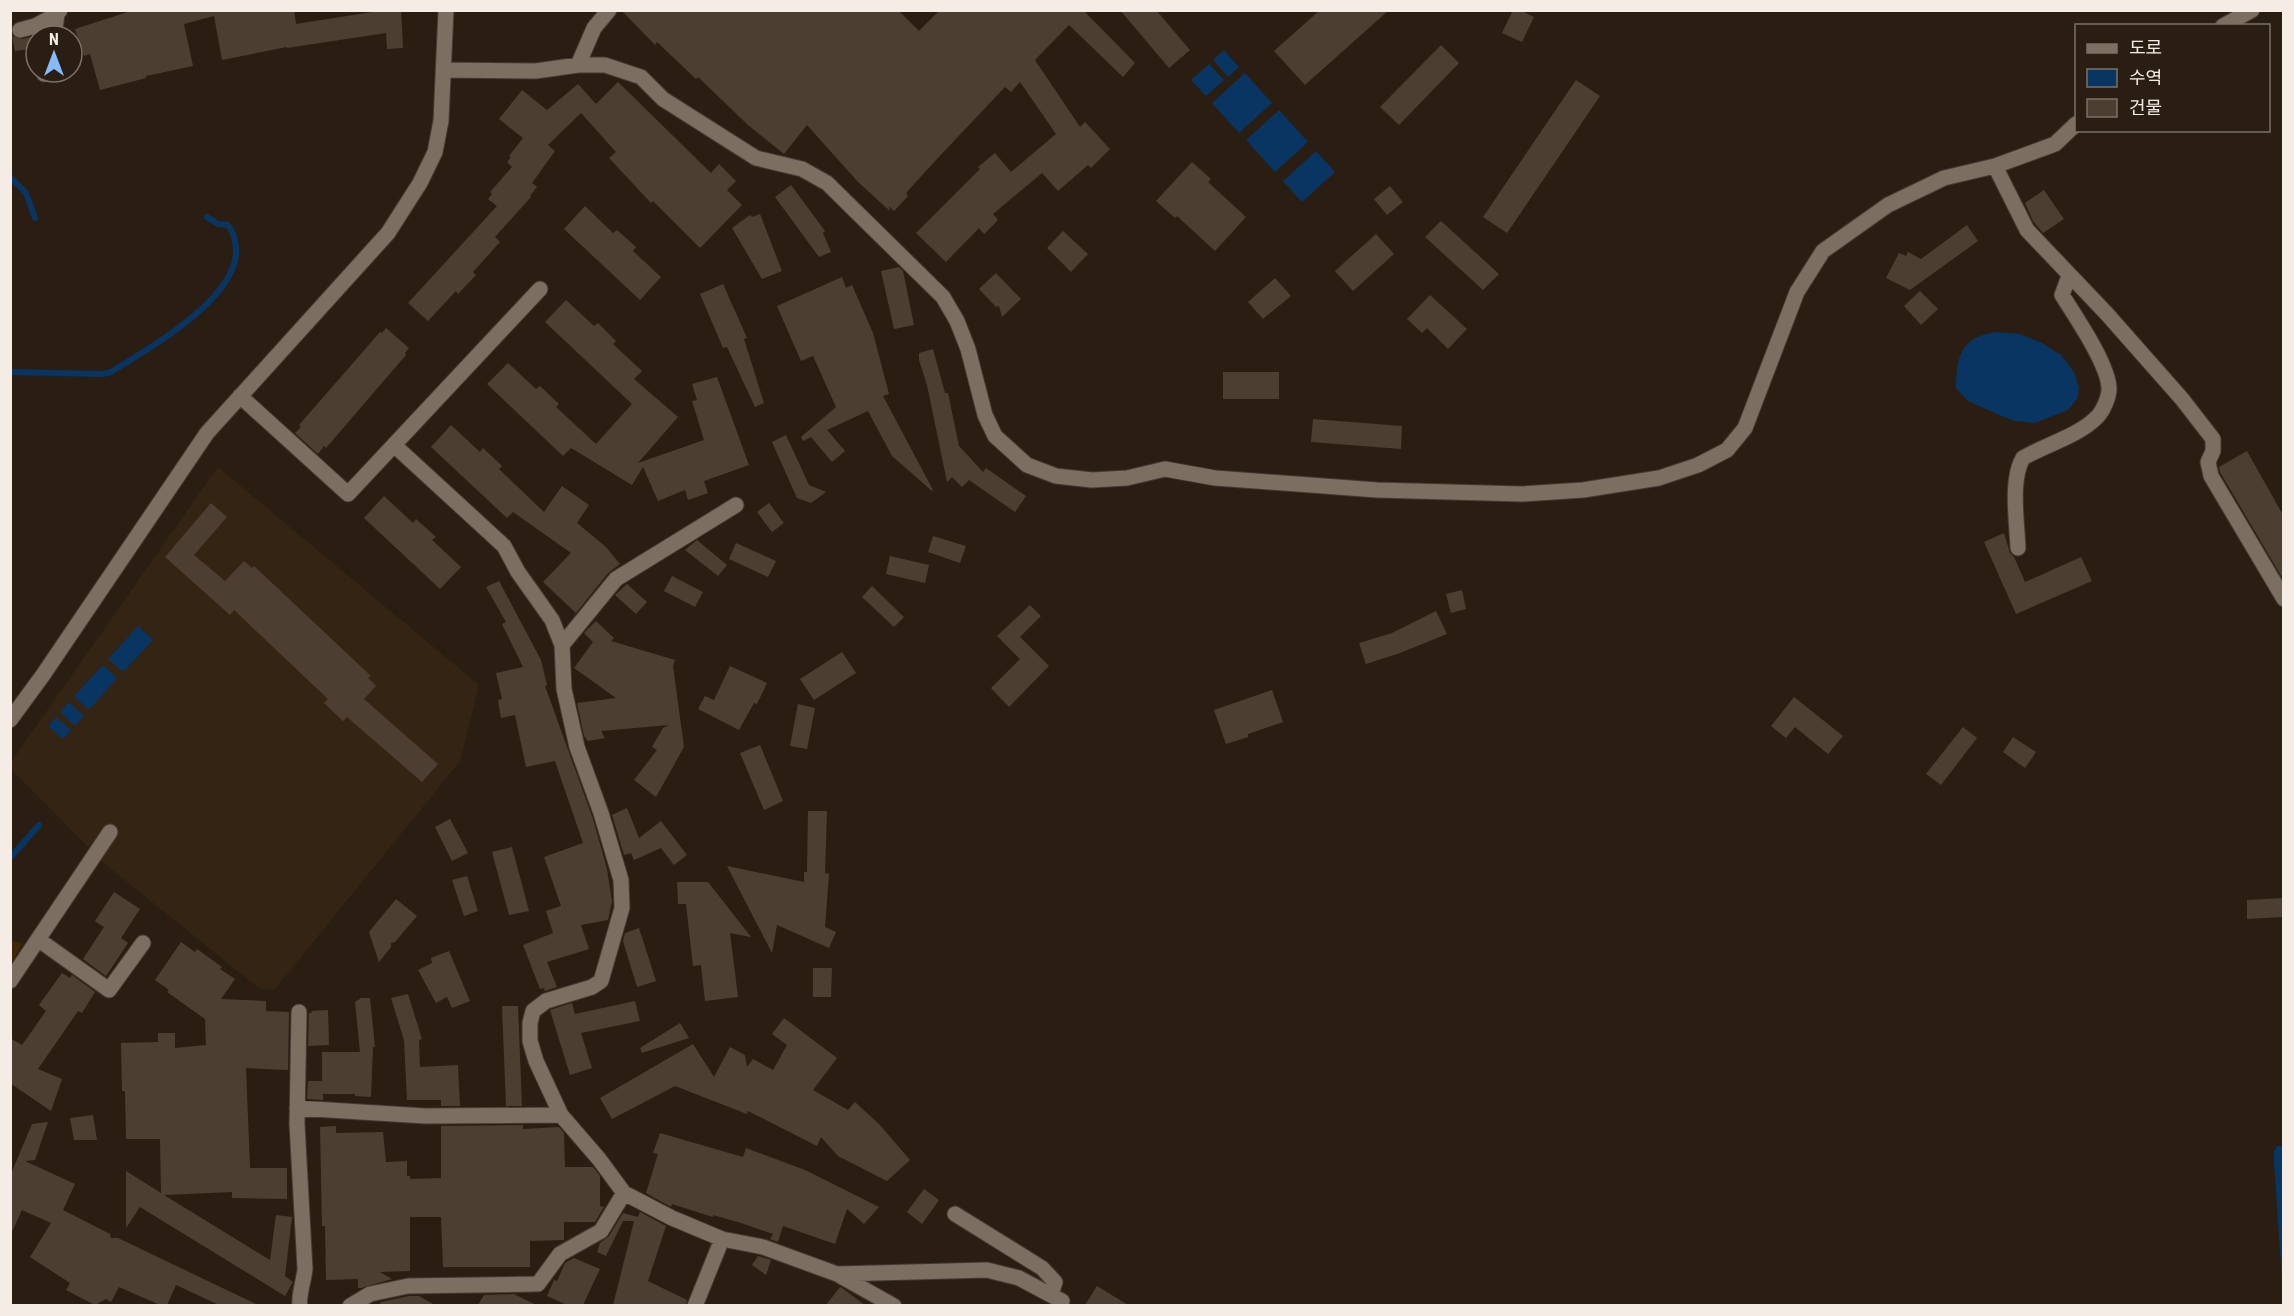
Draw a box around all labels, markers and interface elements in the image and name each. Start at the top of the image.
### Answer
north arrow [24,24,84,84]
legend [2075,24,2270,132]
text: N [49,30,59,49]
text: 도로 [2129,37,2162,58]
text: 수역 [2129,67,2162,88]
text: 건물 [2129,97,2162,118]

